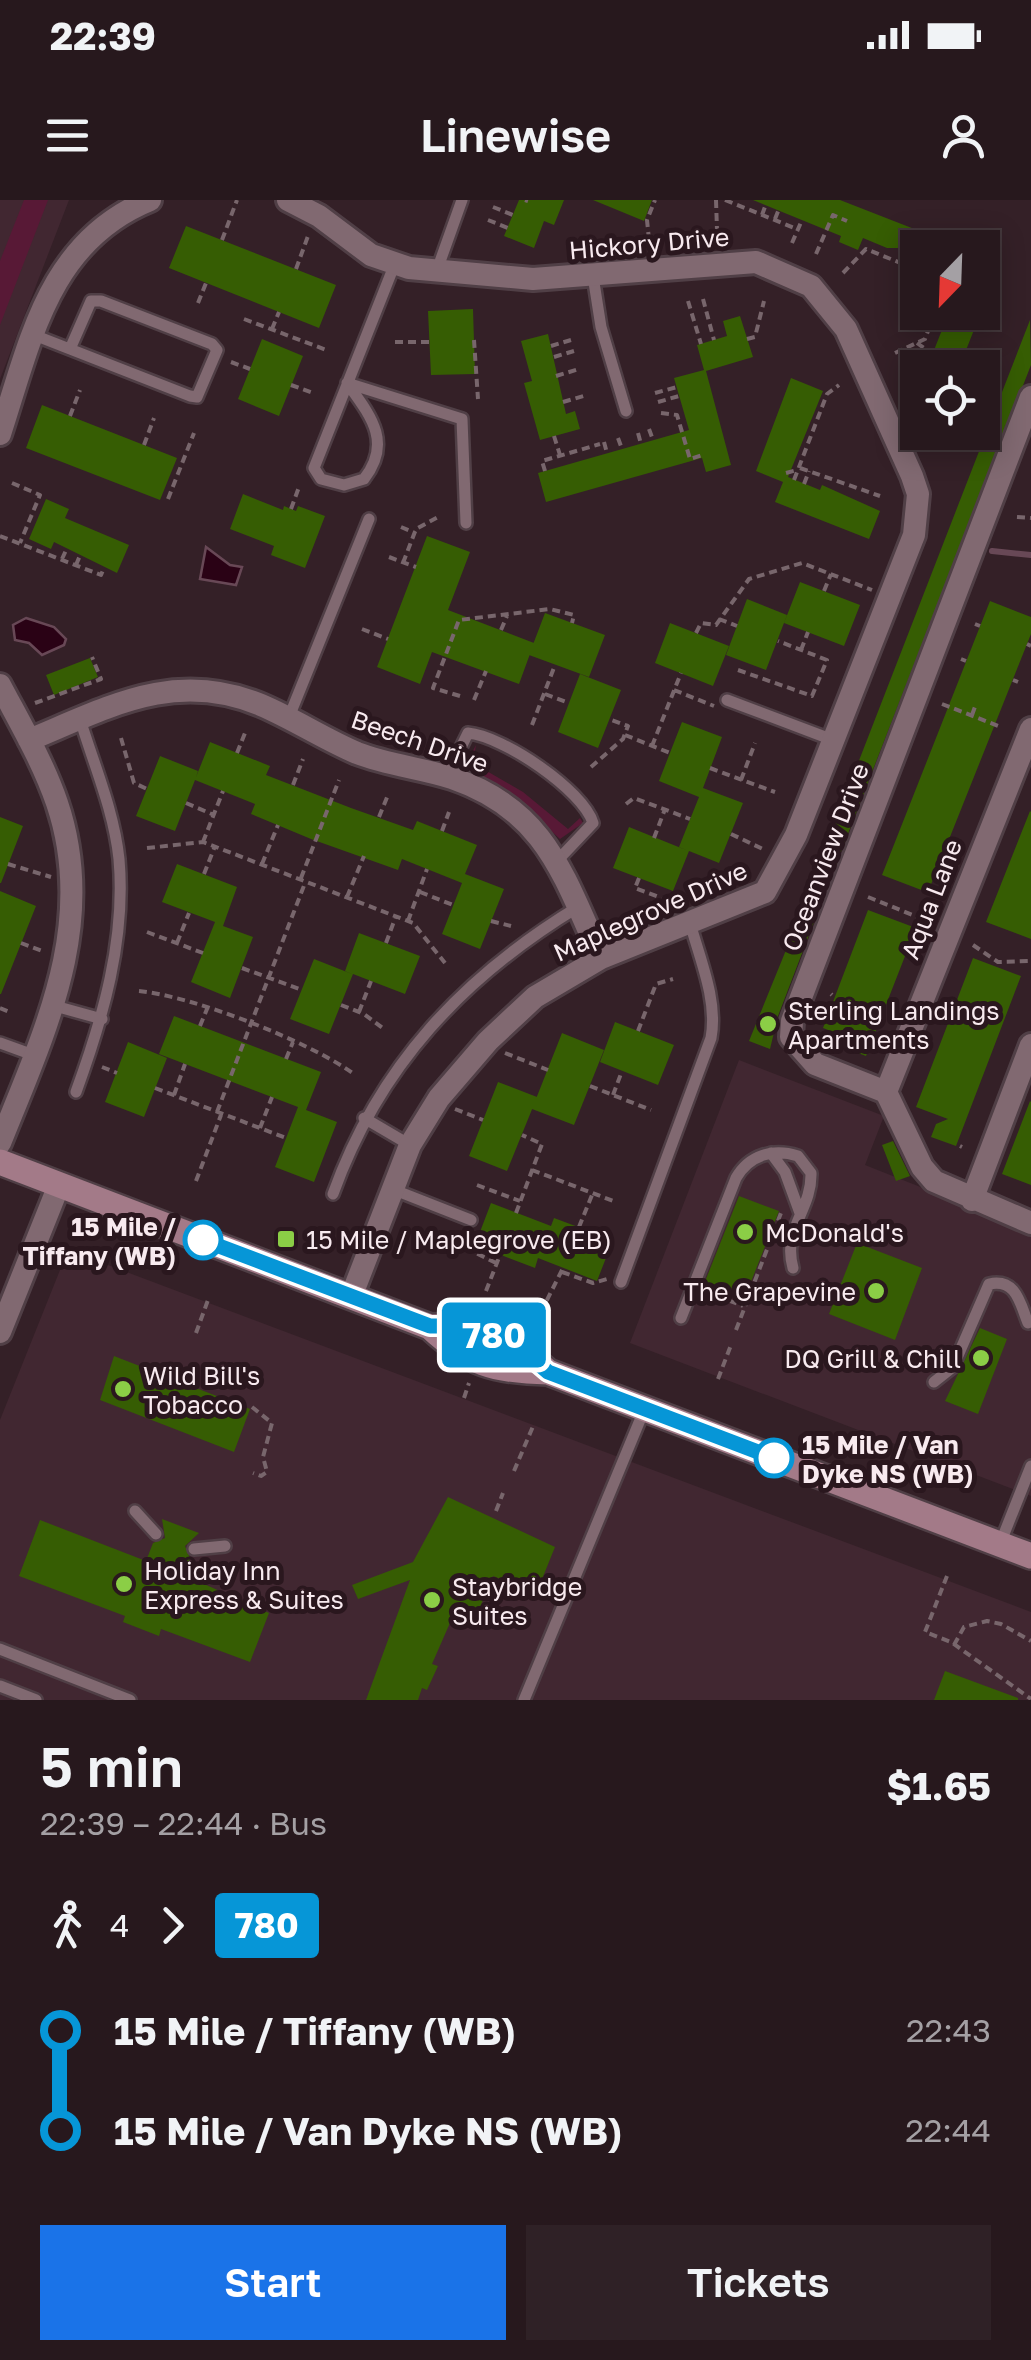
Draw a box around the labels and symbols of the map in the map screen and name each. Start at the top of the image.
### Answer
street label: Hickory Drive [568,221,730,265]
north arrow [900,230,1000,330]
street label: Beech Drive [347,703,493,779]
street label: Oceanview Drive [775,759,875,955]
street label: Aqua Lane [894,835,968,963]
street label: Maplegrove Drive [548,854,752,968]
place label: Sterling Landings Apartments [788,995,1000,1055]
marker: Sterling Landings Apartments [757,1013,779,1035]
place label: 15 Mile / Tiffany (WB) [23,1211,176,1271]
place label: McDonald's [765,1217,904,1248]
marker: 15 Mile / Tiffany (WB) [184,1221,222,1259]
marker: McDonald's [734,1221,756,1243]
place label: 15 Mile / Maplegrove (EB) [306,1224,612,1255]
marker: 15 Mile / Maplegrove (EB) [275,1228,297,1250]
place label: The Grapevine [683,1276,856,1307]
marker: The Grapevine [865,1280,887,1302]
line badge: 780 [436,1302,552,1368]
place label: DQ Grill & Chill [784,1343,961,1374]
marker: DQ Grill & Chill [970,1347,992,1369]
place label: Wild Bill's Tobacco [143,1360,260,1420]
marker: Wild Bill's Tobacco [112,1378,134,1400]
place label: 15 Mile / Van Dyke NS (WB) [802,1429,974,1489]
marker: 15 Mile / Van Dyke NS (WB) [755,1439,793,1477]
place label: Holiday Inn Express & Suites [144,1555,344,1615]
place label: Staybridge Suites [452,1571,582,1631]
marker: Holiday Inn Express & Suites [113,1573,135,1595]
marker: Staybridge Suites [421,1589,443,1611]

